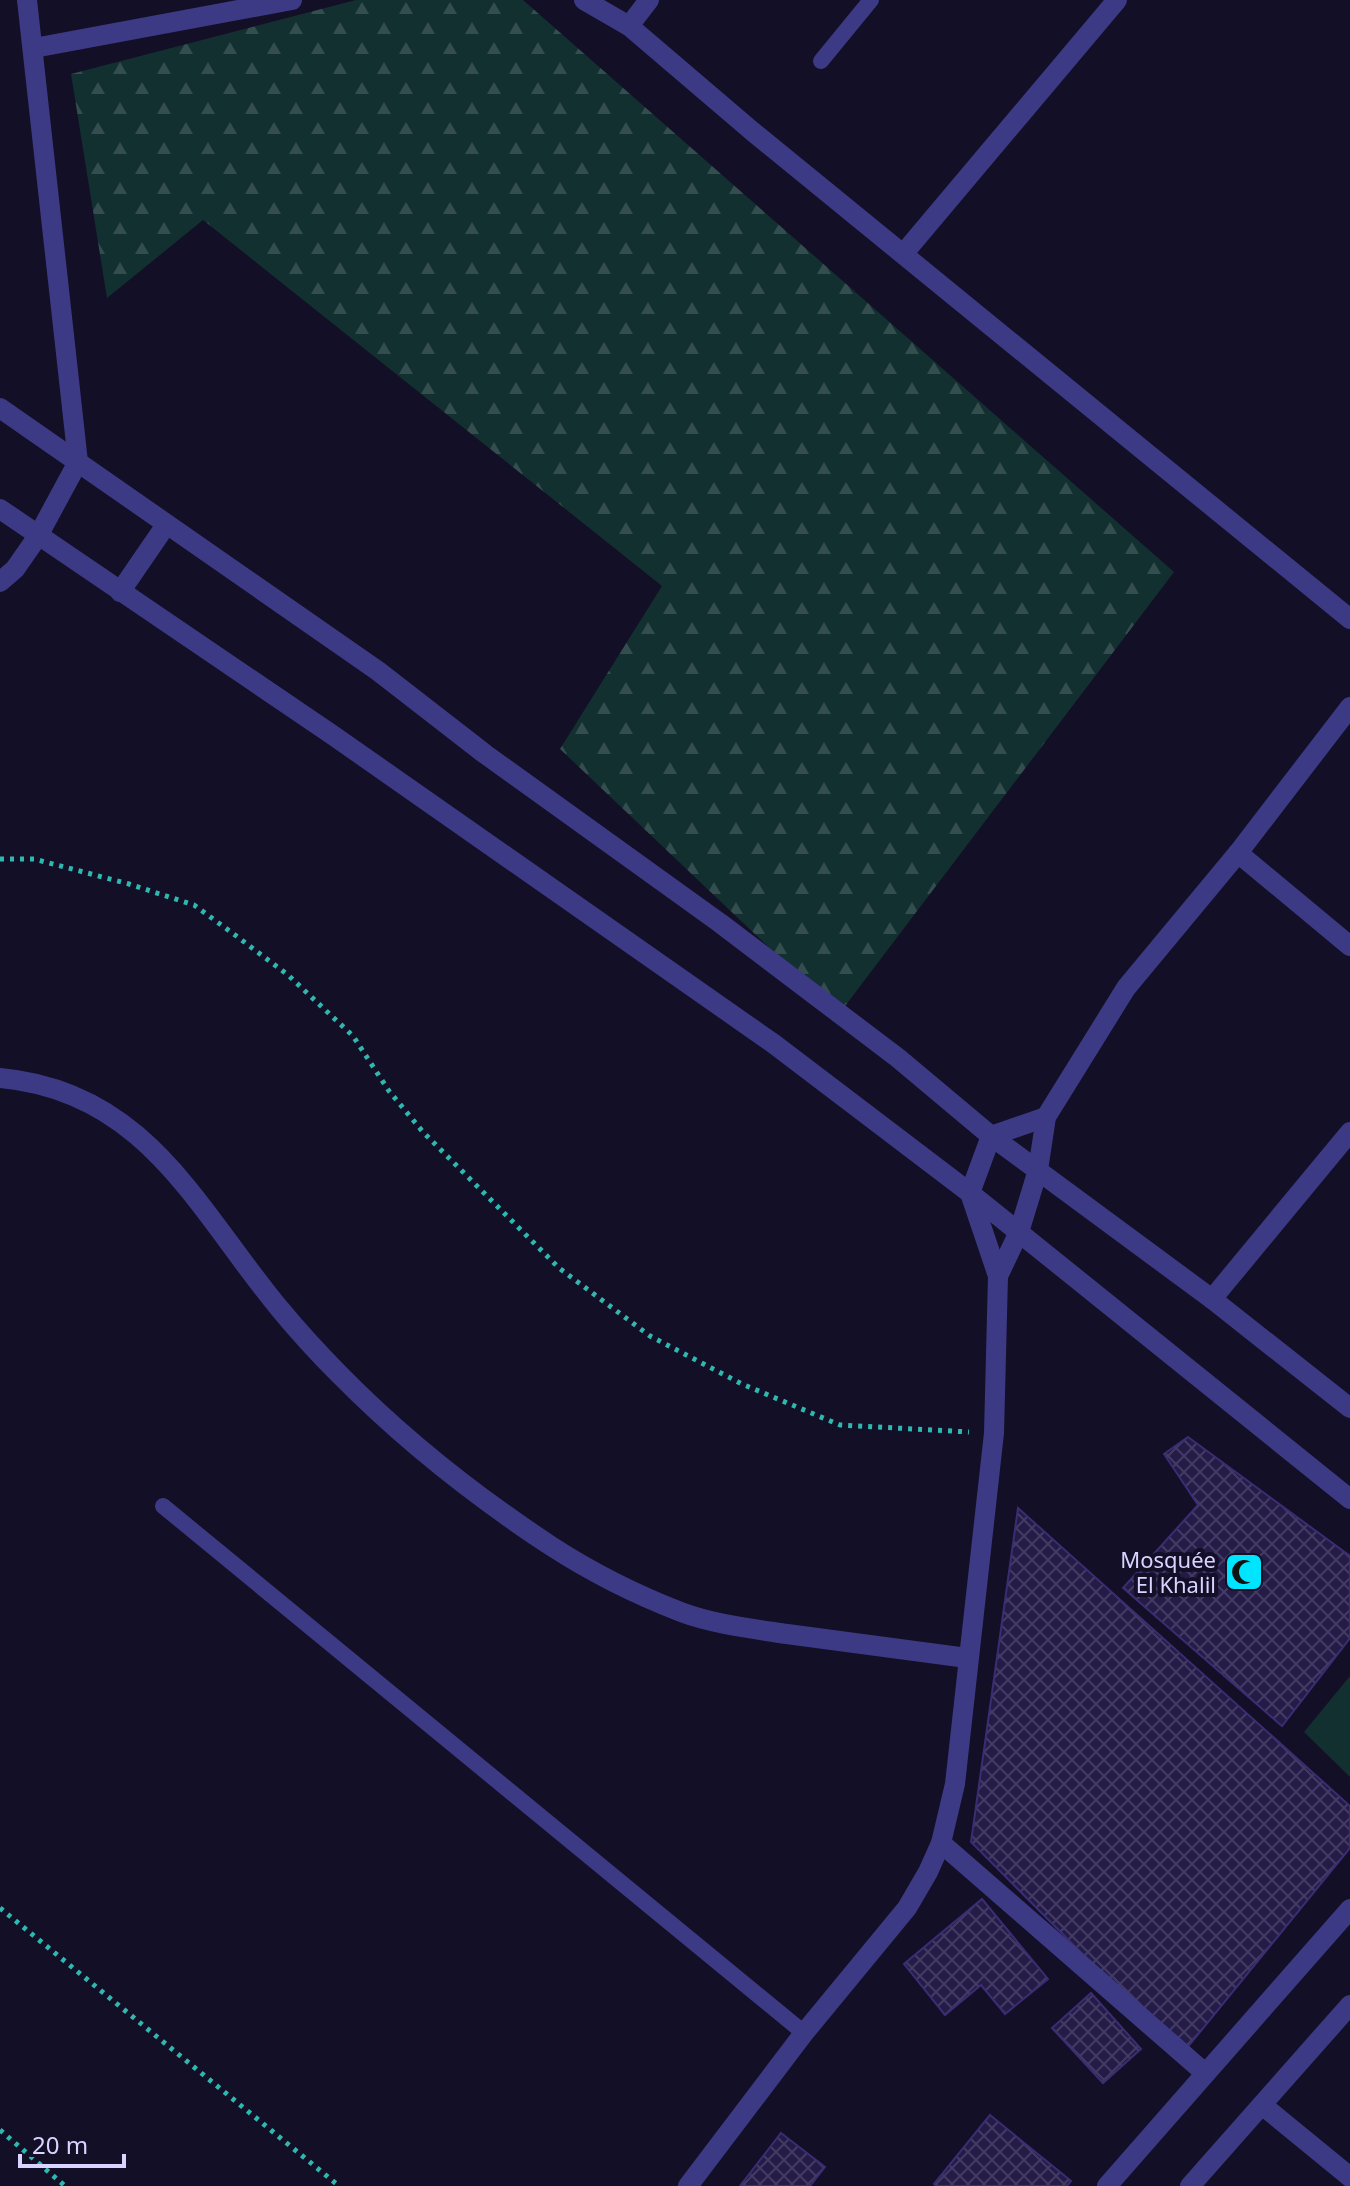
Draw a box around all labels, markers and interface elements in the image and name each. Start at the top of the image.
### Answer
place label: Mosquée El Khalil [1120,1544,1216,1599]
mosque icon: Mosquée El Khalil [1223,1551,1265,1593]
scale bar [20,2118,124,2168]
text: 20 m [32,2128,88,2161]

